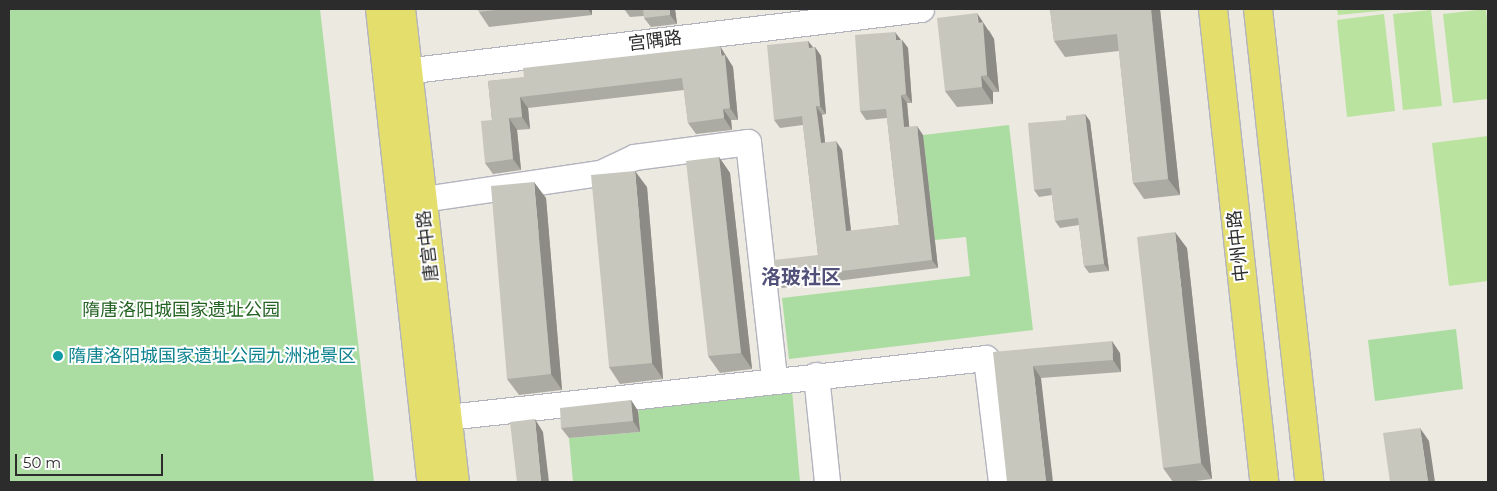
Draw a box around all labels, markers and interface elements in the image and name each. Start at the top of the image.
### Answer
street label: 宫隅路 [627,27,683,55]
street label: 唐宫中路 [413,209,443,283]
street label: 中州中路 [1223,209,1253,283]
district label: 洛玻社区 [761,265,841,289]
park label: 隋唐洛阳城国家遗址公园 [82,299,280,321]
place label: 隋唐洛阳城国家遗址公园九洲池景区 [68,345,356,367]
marker: 隋唐洛阳城国家遗址公园九洲池景区 [52,350,64,362]
scale bar [18,444,165,476]
text: 50 m [23,453,61,472]

